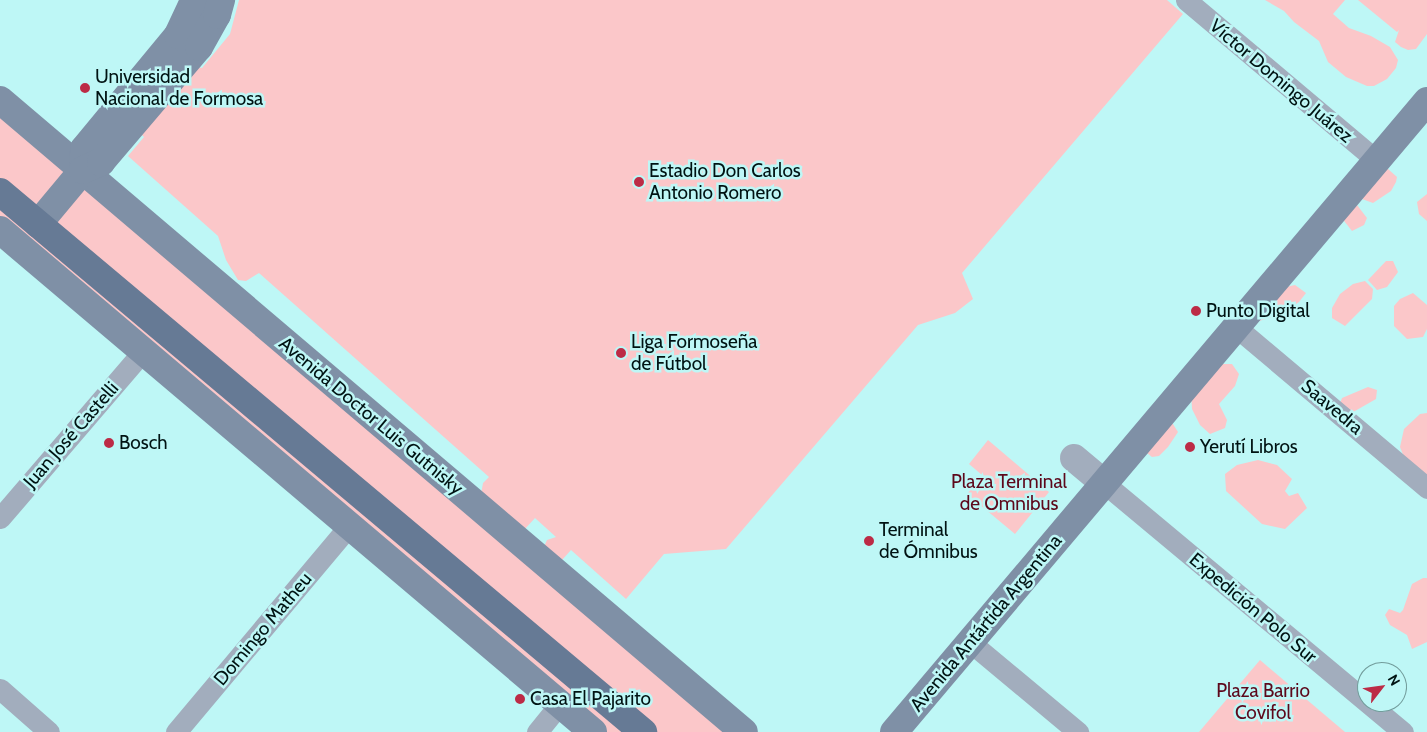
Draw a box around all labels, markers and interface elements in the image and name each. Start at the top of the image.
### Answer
street label: Víctor Domingo Juárez [1205,14,1357,148]
place label: Universidad Nacional de Formosa [95,66,263,110]
marker: Universidad Nacional de Formosa [79,82,91,94]
place label: Estadio Don Carlos Antonio Romero [649,160,801,204]
marker: Estadio Don Carlos Antonio Romero [633,176,645,188]
place label: Punto Digital [1206,300,1310,322]
marker: Punto Digital [1190,305,1202,317]
place label: Liga Formoseña de Fútbol [631,331,757,375]
street label: Avenida Doctor Luis Gutnisky [274,332,468,500]
marker: Liga Formoseña de Fútbol [615,347,627,359]
street label: Saavedra [1297,375,1367,439]
street label: Juan José Castelli [19,377,123,493]
place label: Bosch [119,432,168,454]
place label: Yerutí Libros [1200,436,1298,458]
marker: Bosch [103,437,115,449]
marker: Yerutí Libros [1184,441,1196,453]
park label: Plaza Terminal de Omnibus [951,471,1067,515]
place label: Terminal de Ómnibus [879,519,978,563]
street label: Avenida Antártida Argentina [905,530,1067,716]
marker: Terminal de Ómnibus [863,535,875,547]
street label: Expedición Polo Sur [1185,548,1321,668]
street label: Domingo Matheu [209,568,317,690]
north arrow [1357,662,1407,712]
text: N [1384,671,1404,689]
park label: Plaza Barrio Covifol [1216,680,1310,724]
place label: Casa El Pajarito [530,688,651,710]
marker: Casa El Pajarito [514,693,526,705]

